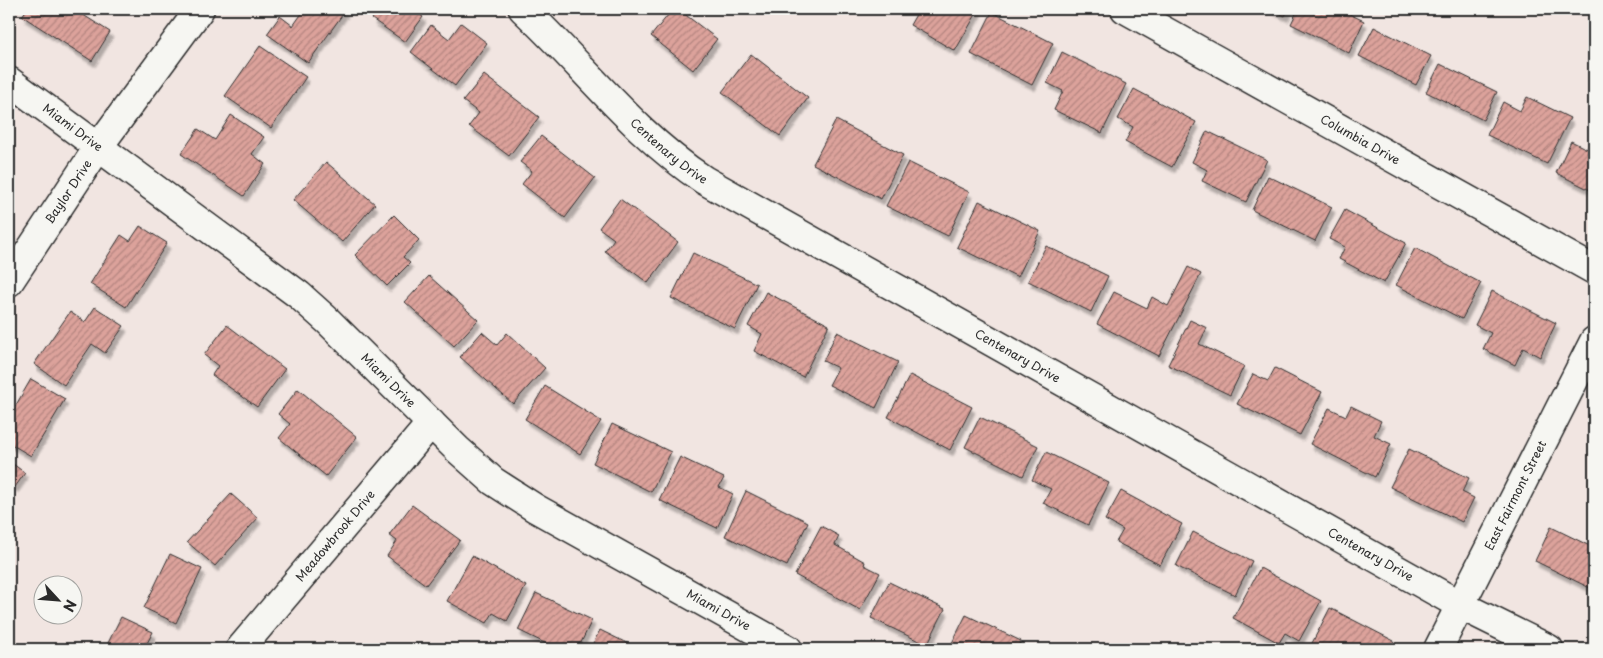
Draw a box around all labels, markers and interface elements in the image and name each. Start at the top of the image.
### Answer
street label: Miami Drive [39,99,107,155]
street label: Columbia Drive [1317,109,1404,169]
street label: Centenary Drive [627,114,711,188]
street label: Baylor Drive [40,156,96,227]
street label: Centenary Drive [972,324,1064,387]
street label: Miami Drive [357,349,420,411]
street label: East Fairmont Street [1479,437,1550,553]
street label: Meadowbrook Drive [291,486,379,585]
street label: Centenary Drive [1325,522,1417,585]
north arrow [32,576,82,626]
street label: Miami Drive [683,584,754,634]
text: N [58,596,82,616]

